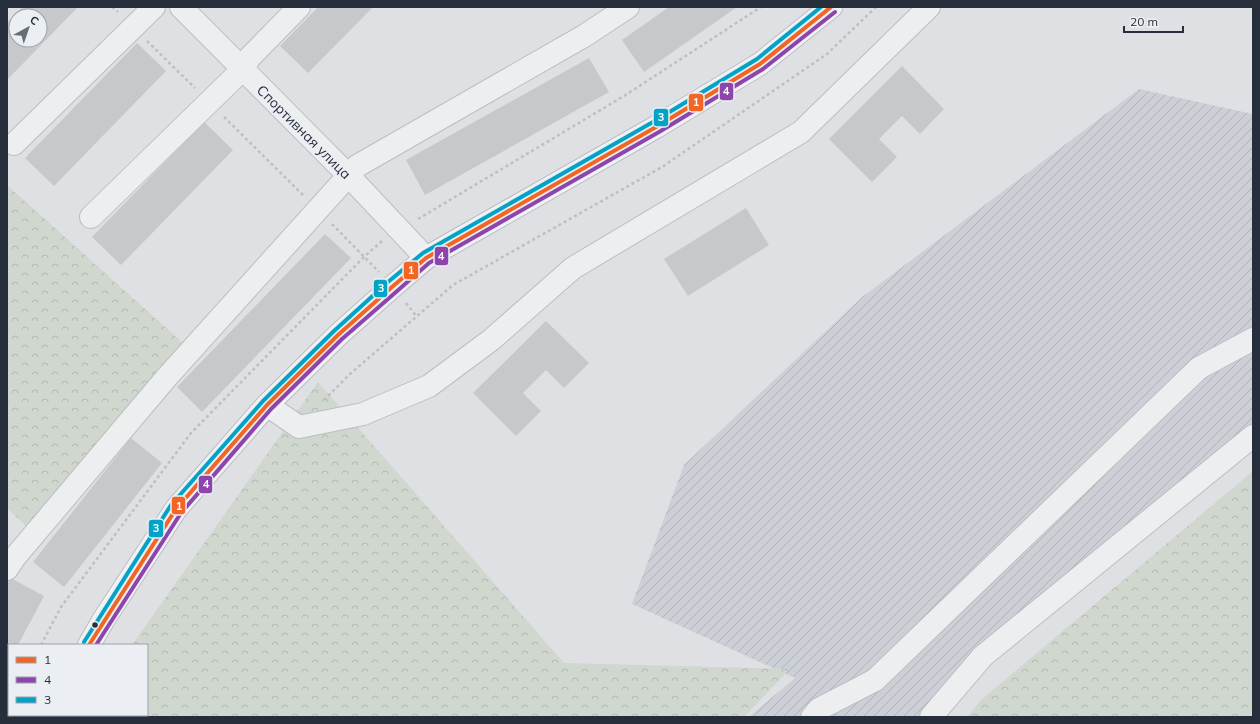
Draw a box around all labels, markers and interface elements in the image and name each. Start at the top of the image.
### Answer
north arrow [8,8,48,48]
scale bar [1124,8,1183,34]
text: С [27,13,42,28]
text: 20 m [1130,14,1158,29]
street label: Спортивная улица [253,81,355,183]
line badge: 4 [719,82,734,101]
text: 4 [723,84,730,98]
line badge: 1 [688,93,704,112]
text: 1 [693,95,700,109]
line badge: 3 [653,108,669,127]
text: 3 [658,110,665,124]
line badge: 4 [434,246,449,266]
text: 4 [438,249,445,263]
line badge: 1 [403,261,419,280]
text: 1 [408,263,415,277]
line badge: 3 [373,279,388,298]
text: 3 [378,281,385,295]
line badge: 4 [198,475,213,494]
text: 4 [203,477,210,491]
line badge: 1 [171,496,186,515]
text: 1 [176,499,183,513]
line badge: 3 [148,519,164,538]
text: 3 [153,521,160,535]
unlabelled marker [90,620,100,630]
legend [8,644,148,716]
text: 1 [44,652,51,667]
text: 4 [44,672,51,687]
text: 3 [44,692,51,707]

